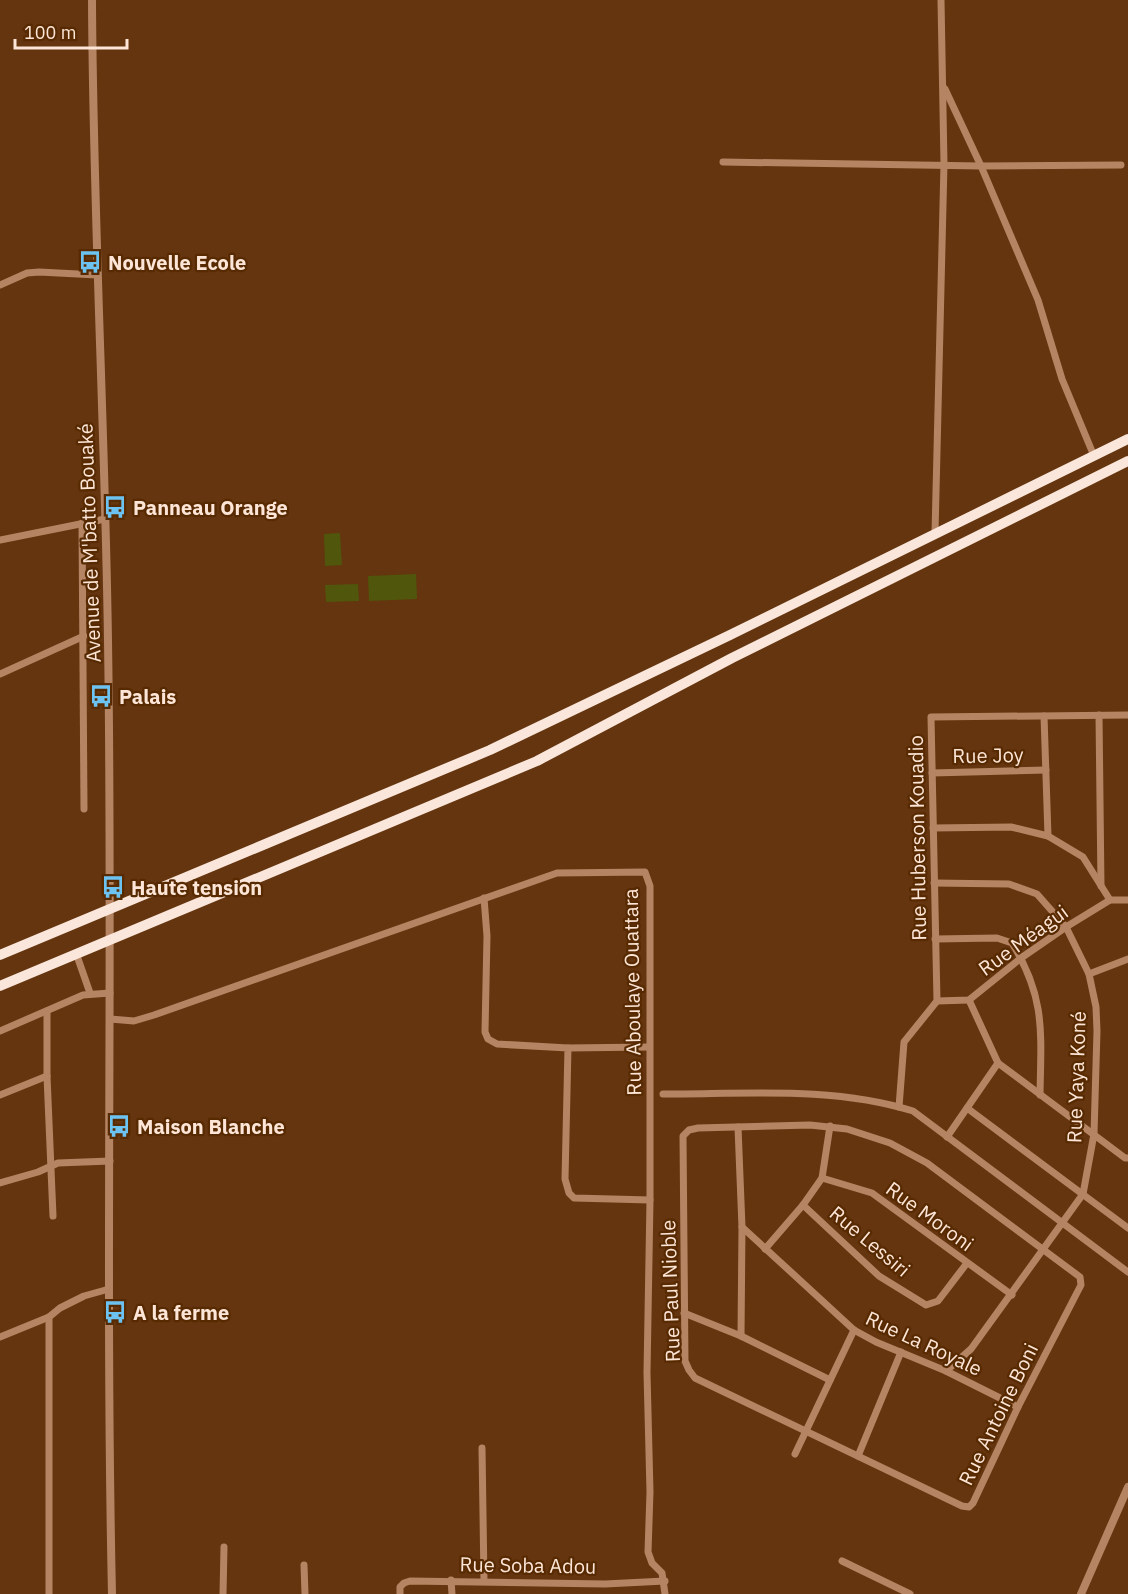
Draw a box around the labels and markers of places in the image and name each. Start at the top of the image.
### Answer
bus stop icon: Nouvelle Ecole [77,249,103,275]
place label: Nouvelle Ecole [108,249,246,276]
bus stop icon: Panneau Orange [102,494,128,520]
place label: Panneau Orange [133,494,288,521]
bus stop icon: Palais [88,683,114,709]
place label: Palais [119,683,176,710]
bus stop icon: Haute tension [100,874,126,900]
place label: Haute tension [131,874,262,901]
bus stop icon: Maison Blanche [106,1113,132,1139]
place label: Maison Blanche [137,1113,285,1140]
bus stop icon: A la ferme [102,1299,128,1325]
place label: A la ferme [133,1299,229,1326]

